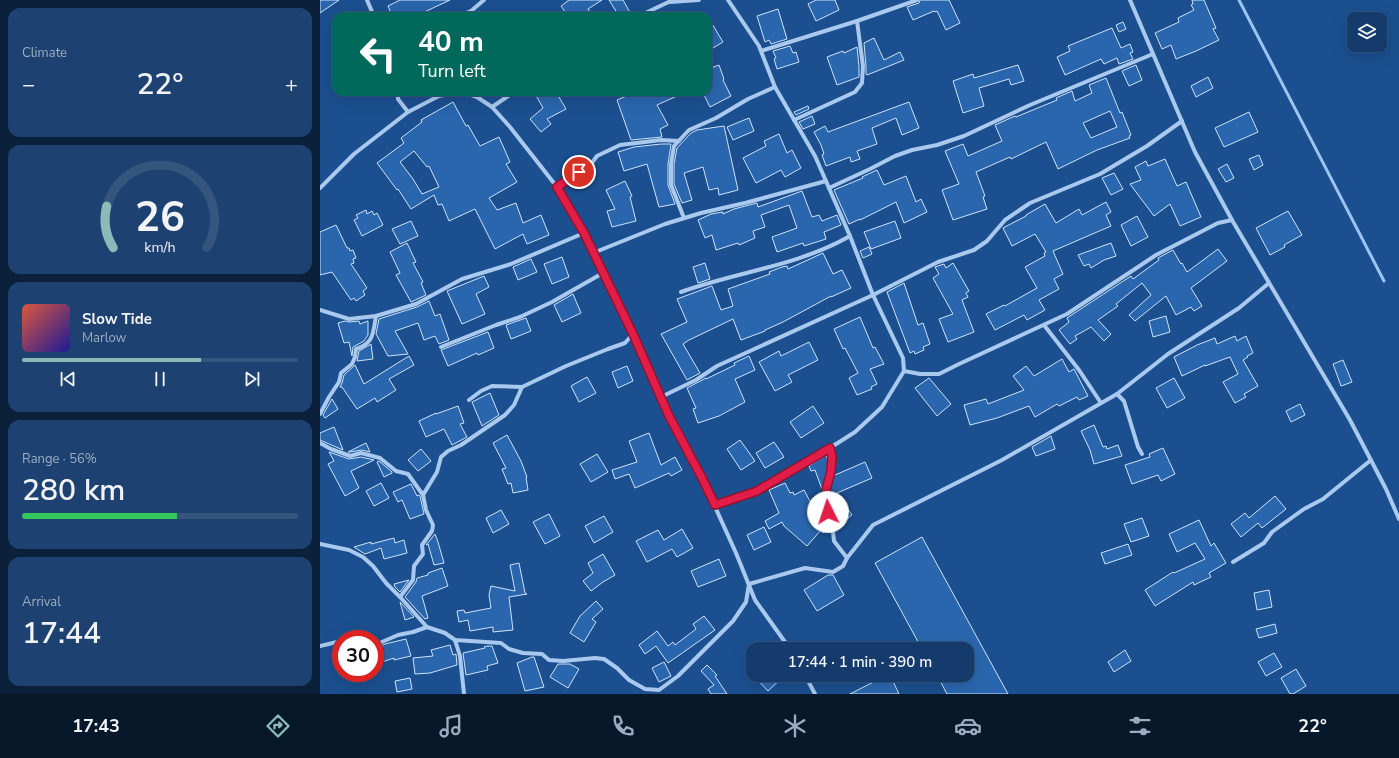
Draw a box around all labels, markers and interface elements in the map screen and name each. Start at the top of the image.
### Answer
map controls [1347,12,1387,52]
button: layers [1347,12,1387,52]
text: 40 m [418,23,484,61]
icon: left [352,28,404,80]
text: Climate [22,44,67,62]
text: Turn left [418,59,486,83]
text: 22° [136,64,184,105]
text: − [22,70,35,100]
text: + [285,70,298,100]
pin [562,155,596,189]
icon: arrive [568,161,590,183]
text: 26 [135,189,185,246]
text: km/h [144,237,176,256]
text: Slow Tide [82,309,152,329]
text: Marlow [82,329,127,347]
icon: previous [57,368,79,390]
icon: pause [149,368,171,390]
icon: next [241,368,263,390]
text: Range · 56% [22,450,97,468]
text: 280 km [22,470,125,511]
position arrow [807,491,849,533]
text: Arrival [22,593,61,611]
text: 17:44 [22,613,101,654]
speed limit sign: 30 [332,630,384,682]
text: 17:44 · 1 min · 390 m [788,652,932,672]
icon: directions [264,712,292,740]
icon: music [437,712,465,740]
icon: phone [609,712,637,740]
icon: climate [781,712,809,740]
icon: car [954,712,982,740]
icon: filters [1126,712,1154,740]
text: 17:43 [72,714,120,738]
text: 22° [1298,714,1327,738]

